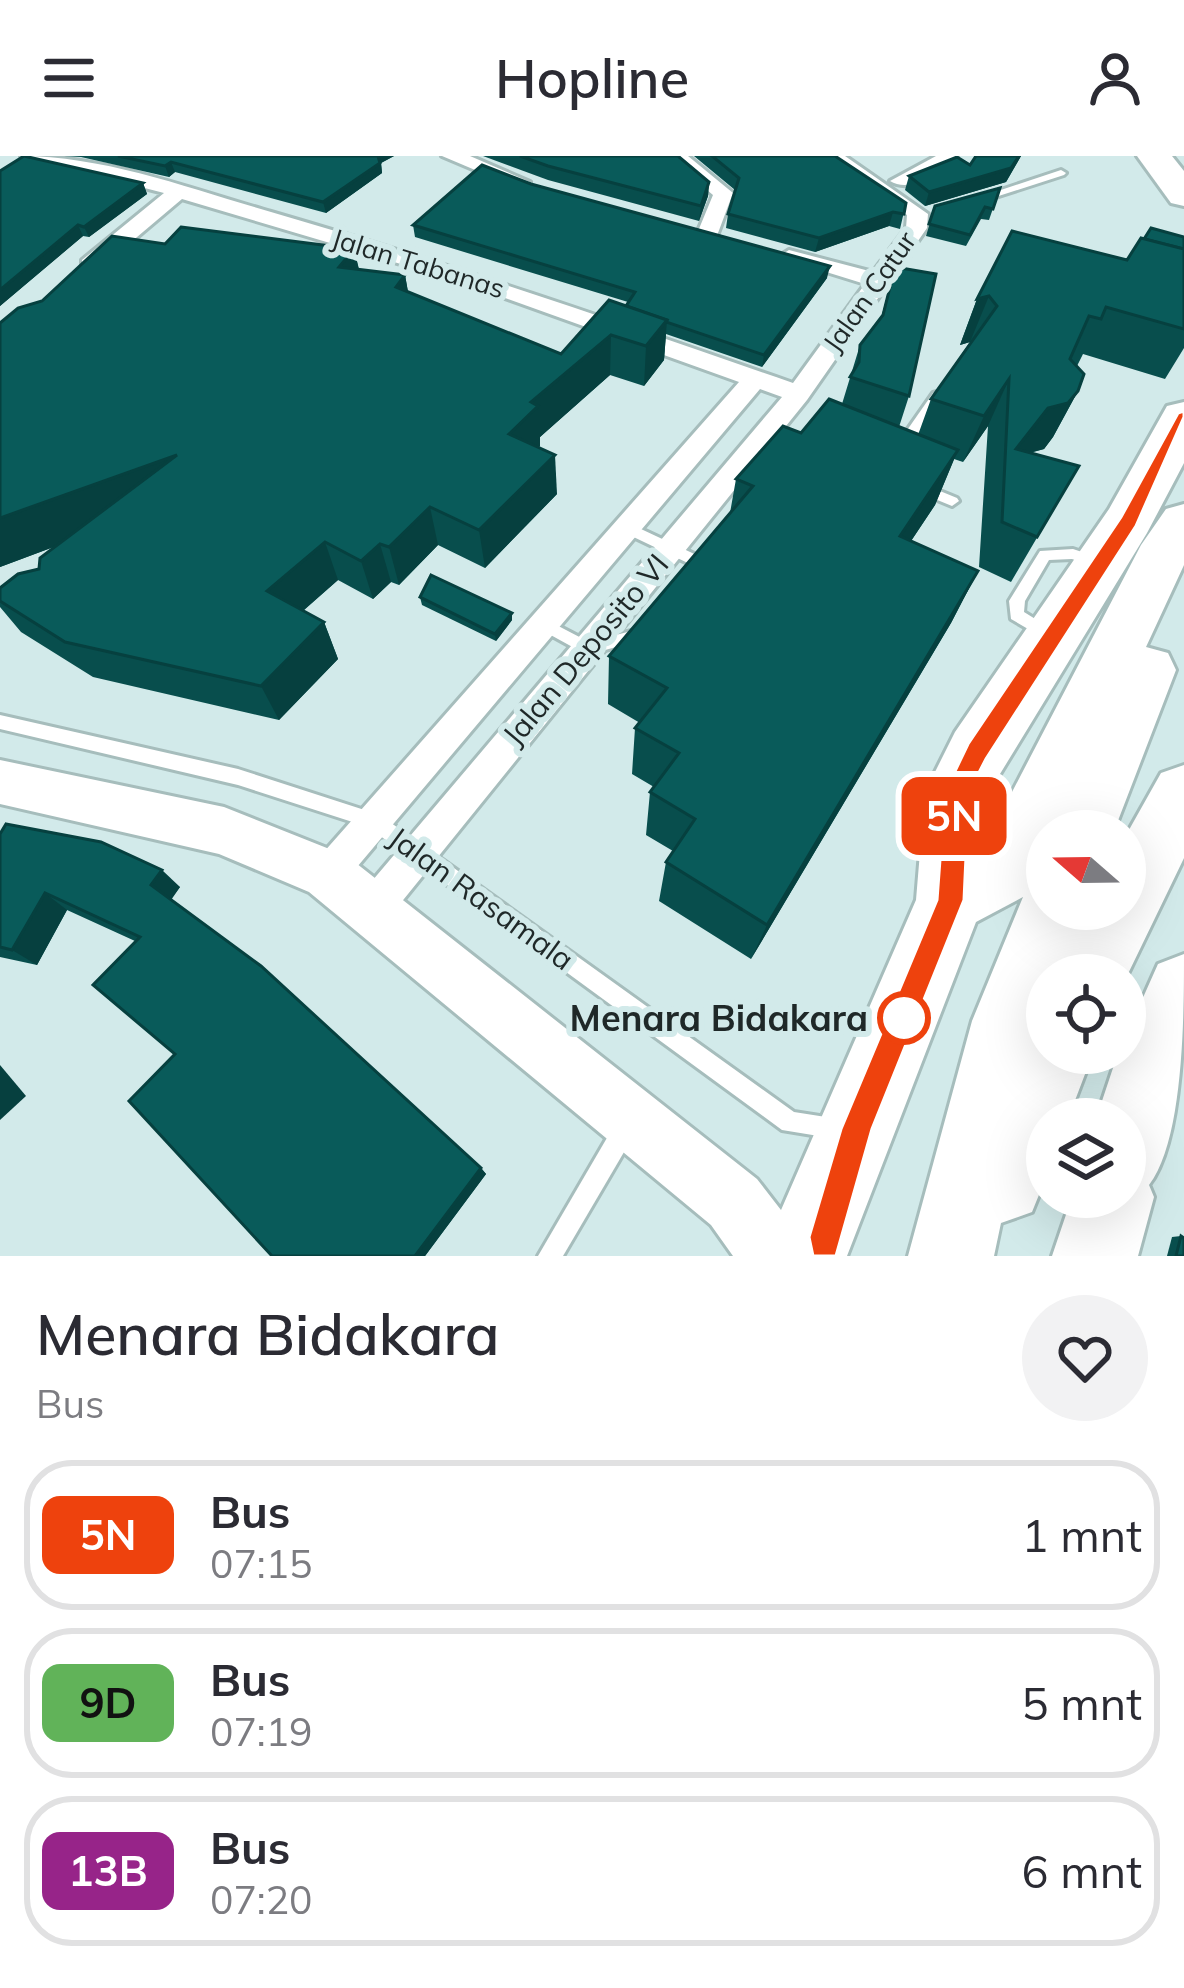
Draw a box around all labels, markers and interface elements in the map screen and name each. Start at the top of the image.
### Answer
text: Hopline [495,44,689,112]
icon: menu [36,45,102,111]
icon: person [1082,45,1148,111]
street label: Jalan Tabanas [328,221,509,305]
street label: Jalan Catur [815,224,923,358]
street label: Jalan Deposito VI [494,546,676,753]
line badge: 5N [900,777,1008,855]
text: 5N [926,789,982,842]
north arrow [1026,810,1146,930]
map controls [1026,810,1146,1218]
street label: Jalan Rasamala [382,818,582,978]
button: locate [1026,954,1146,1074]
marker: Menara Bidakara [879,993,929,1043]
place label: Menara Bidakara [570,995,868,1040]
button: layers [1026,1098,1146,1218]
button: heart [1022,1295,1148,1421]
text: Menara Bidakara [36,1298,499,1369]
text: Bus [36,1379,104,1428]
text: Bus [210,1483,290,1539]
text: 1 mnt [1022,1507,1142,1563]
text: 5N [80,1508,136,1561]
text: 07:15 [210,1539,313,1588]
text: Bus [210,1651,290,1707]
text: 5 mnt [1022,1675,1142,1731]
text: 9D [79,1676,137,1729]
text: 07:19 [210,1707,313,1756]
text: Bus [210,1819,290,1875]
text: 6 mnt [1022,1843,1142,1899]
text: 13B [68,1844,148,1897]
text: 07:20 [210,1875,313,1924]

